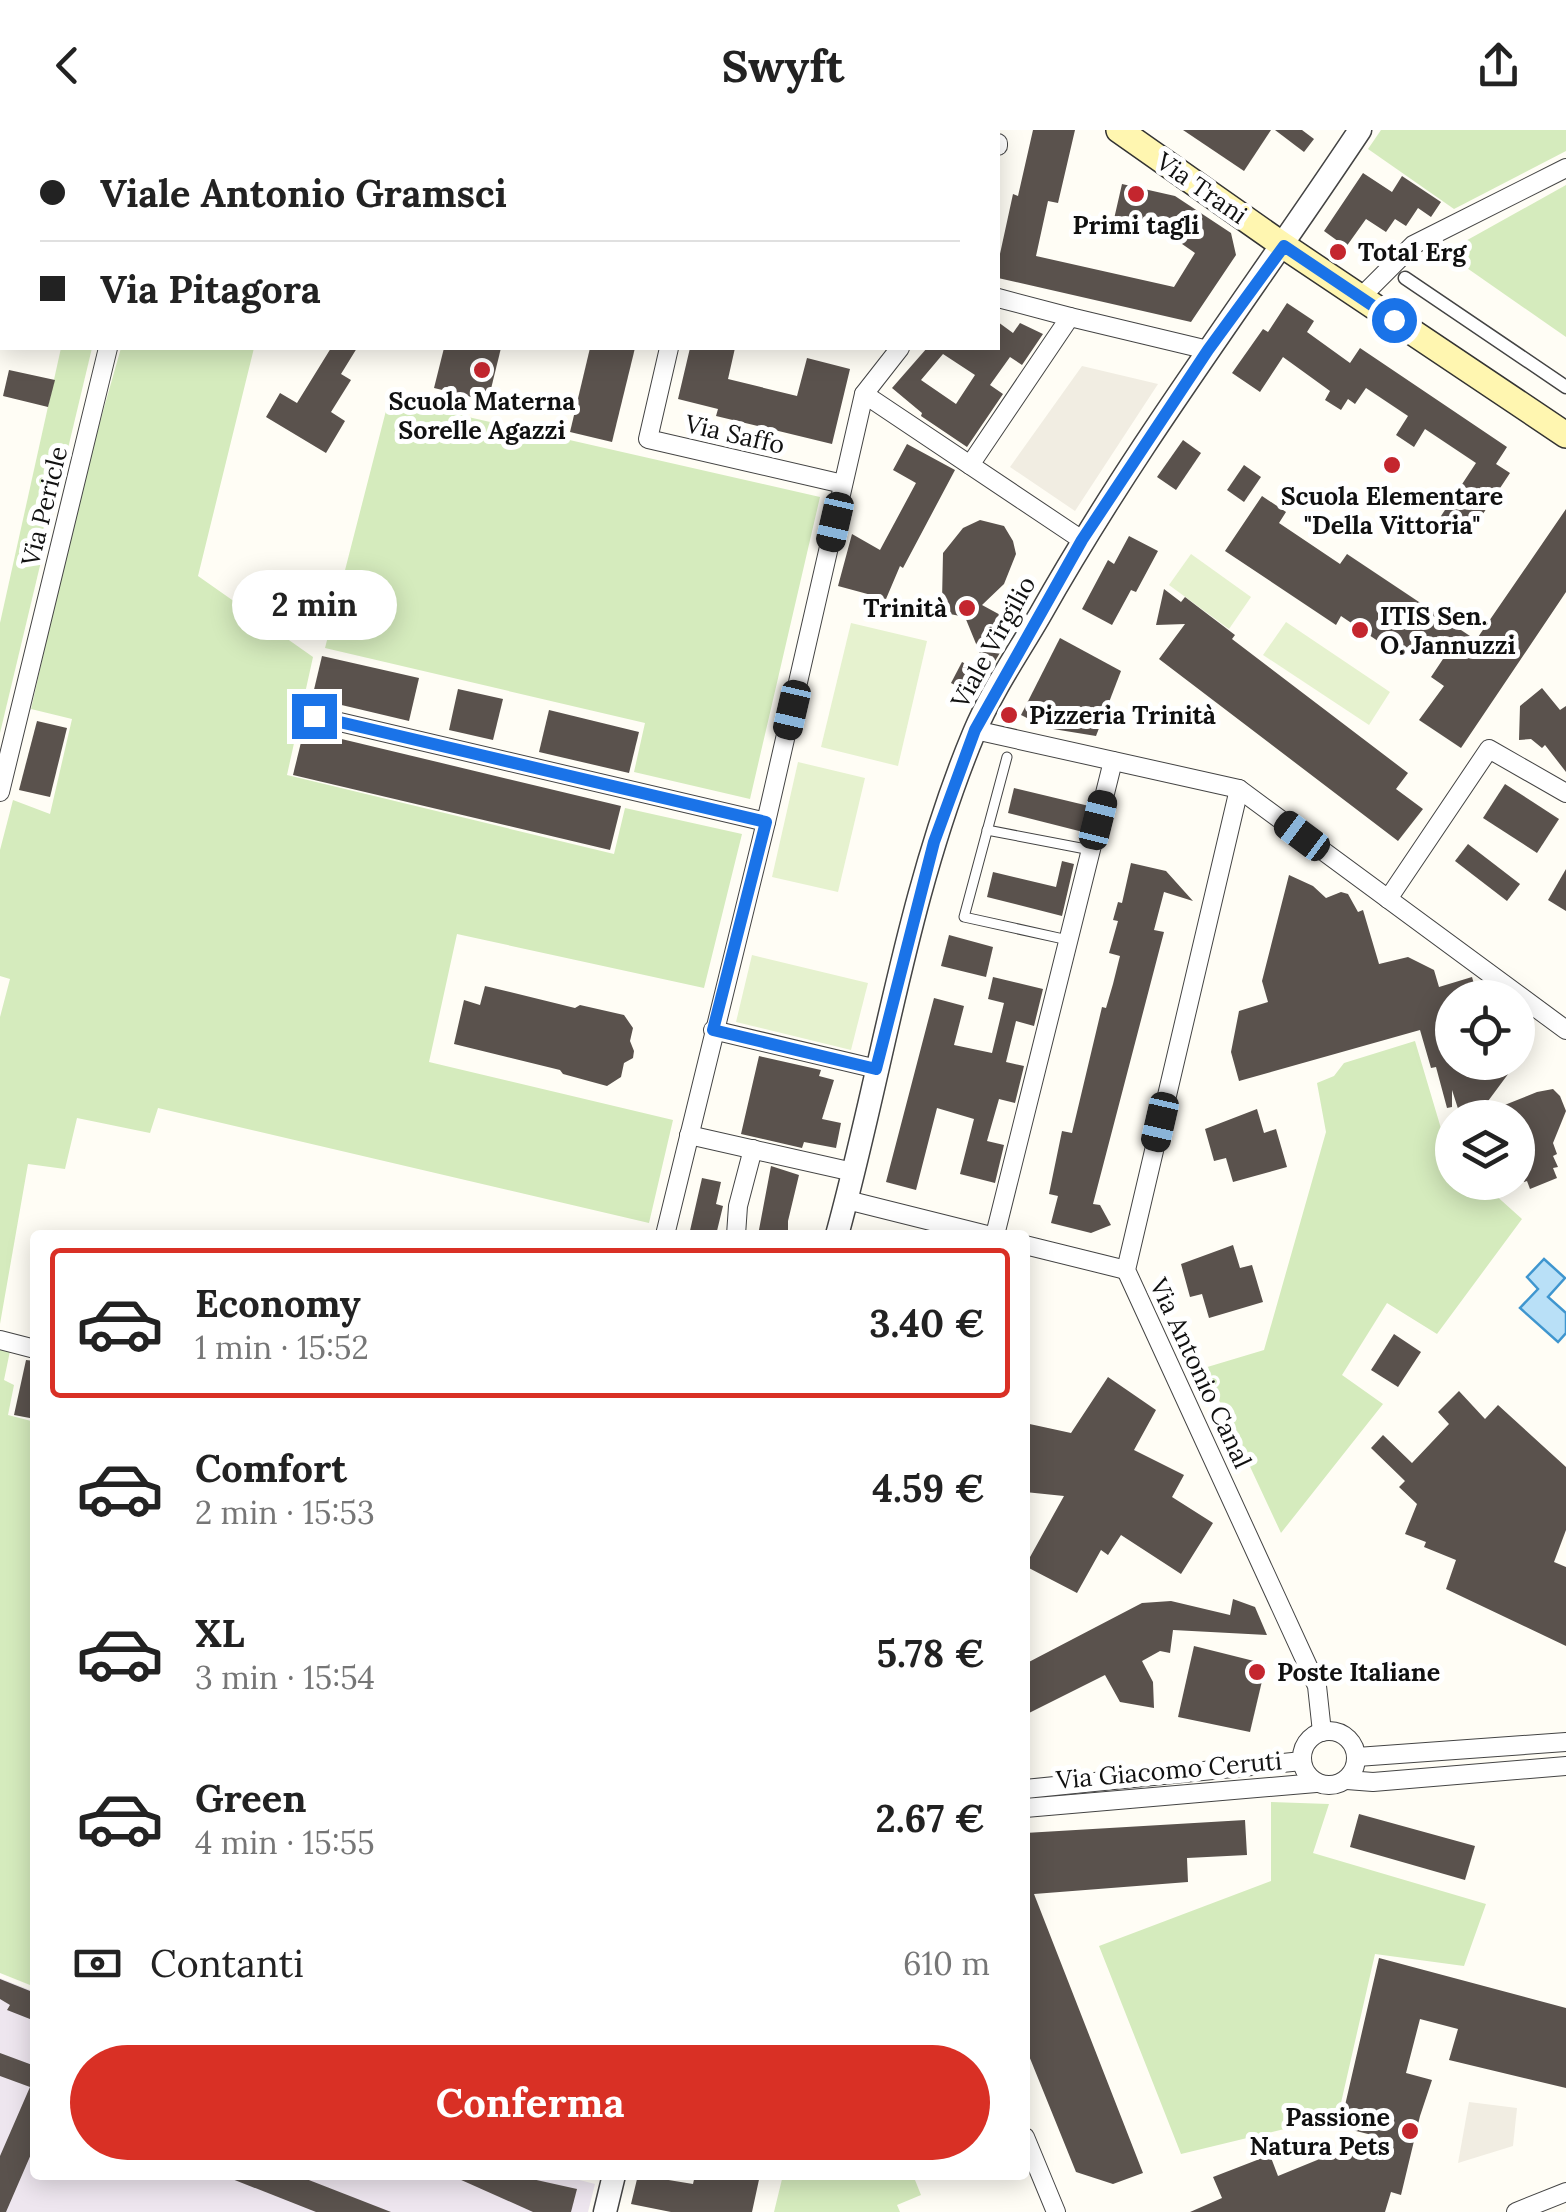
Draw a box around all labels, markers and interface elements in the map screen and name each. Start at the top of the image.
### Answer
text: Swyft [722,37,844,94]
icon: back [40,38,95,93]
icon: share [1471,38,1526,93]
street label: Via Trani [1149,145,1254,231]
text: Viale Antonio Gramsci [100,169,507,217]
marker: Primi tagli [1125,183,1147,205]
place label: Primi tagli [1072,209,1200,241]
place label: Total Erg [1358,236,1467,268]
marker: Total Erg [1327,241,1349,263]
text: Via Pitagora [100,265,321,313]
route start [1372,298,1417,343]
marker: Scuola Materna Sorelle Agazzi [471,359,493,381]
place label: Scuola Materna Sorelle Agazzi [389,385,575,446]
street label: Via Saffo [681,407,788,461]
street label: Via Pericle [13,443,74,570]
marker: Scuola Elementare "Della Vittoria" [1381,454,1403,476]
place label: Scuola Elementare "Della Vittoria" [1281,480,1503,541]
car [814,489,856,555]
street label: Viale Virgilio [943,570,1042,715]
callout: 2 min [232,571,396,641]
text: 2 min [272,584,357,625]
place label: Trinità [863,592,947,624]
marker: Trinità [956,597,978,619]
place label: ITIS Sen. O. Jannuzzi [1380,600,1516,661]
marker: ITIS Sen. O. Jannuzzi [1349,619,1371,641]
car [771,677,813,743]
route end [292,694,337,739]
place label: Pizzeria Trinità [1029,699,1216,731]
marker: Pizzeria Trinità [998,704,1020,726]
car [1076,787,1120,853]
car [1269,806,1335,866]
map controls [1435,980,1535,1200]
button: locate [1435,980,1535,1080]
car [1139,1089,1181,1155]
button: layers [1435,1100,1535,1200]
street label: Via Antonio Canal [1143,1272,1259,1473]
icon: car [75,1278,165,1368]
text: Economy [195,1279,361,1327]
text: 3.40 € [869,1299,985,1347]
text: 1 min · 15:52 [195,1327,369,1368]
icon: car [75,1443,165,1533]
text: Comfort [195,1444,347,1492]
text: 4.59 € [872,1464,985,1512]
text: 2 min · 15:53 [195,1492,375,1533]
icon: car [75,1608,165,1698]
text: XL [195,1609,245,1657]
text: 5.78 € [876,1629,985,1677]
place label: Poste Italiane [1277,1656,1440,1688]
text: 3 min · 15:54 [195,1657,375,1698]
marker: Poste Italiane [1246,1661,1268,1683]
street label: Via Giacomo Ceruti [1054,1744,1283,1796]
icon: car [75,1773,165,1863]
text: Green [195,1774,307,1822]
text: 2.67 € [875,1794,985,1842]
text: 4 min · 15:55 [195,1822,375,1863]
icon: cash [70,1936,125,1991]
text: Contanti [150,1939,304,1987]
text: 610 m [903,1943,990,1984]
button: Conferma [70,2045,990,2160]
place label: Passione Natura Pets [1250,2101,1390,2162]
marker: Passione Natura Pets [1399,2120,1421,2142]

